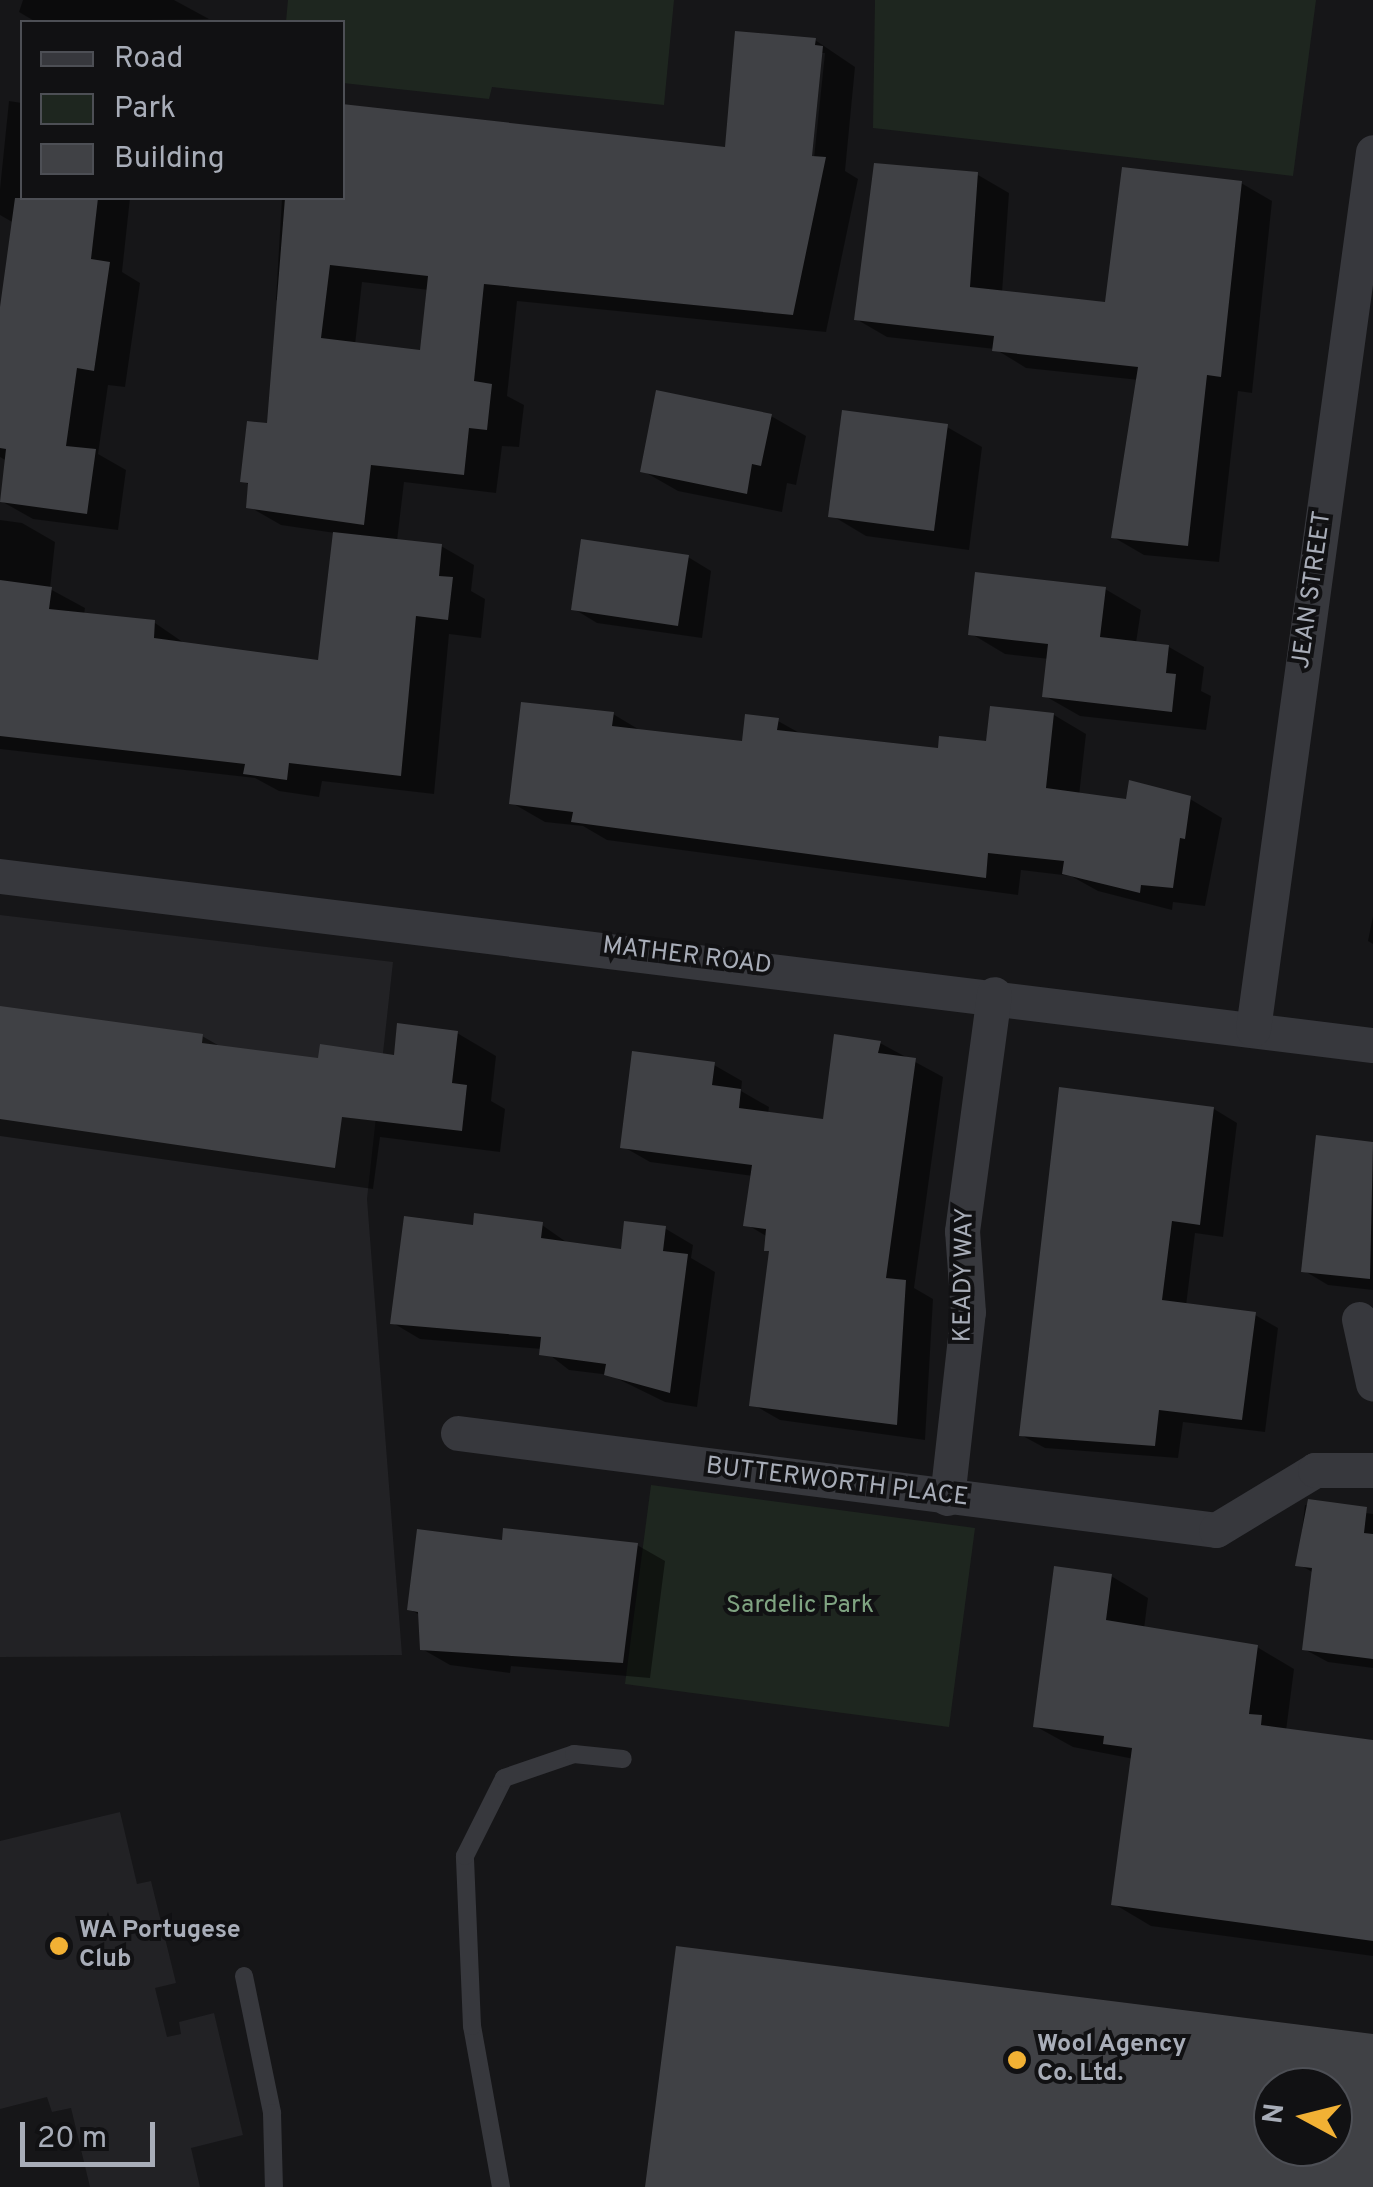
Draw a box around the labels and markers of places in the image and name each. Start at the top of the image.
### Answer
place label: WA Portugese Club [79,1917,242,1976]
marker: WA Portugese Club [48,1935,70,1957]
place label: Wool Agency Co. Ltd. [1037,2031,1187,2090]
marker: Wool Agency Co. Ltd. [1006,2049,1028,2071]

